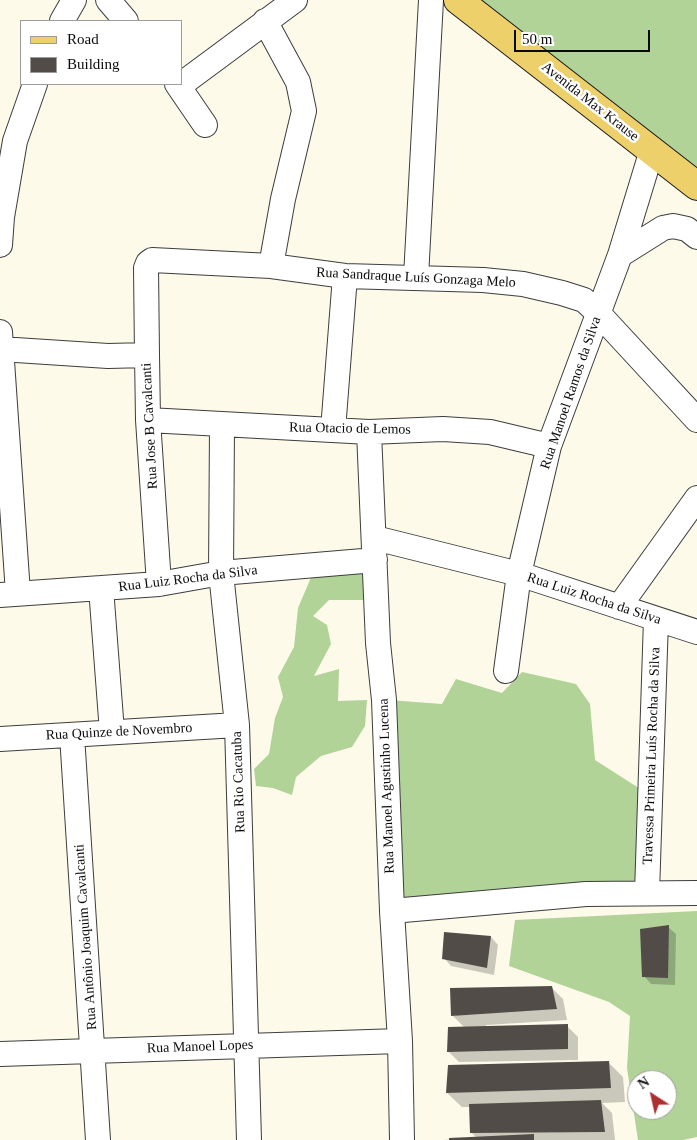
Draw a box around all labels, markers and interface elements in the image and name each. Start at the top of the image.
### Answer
legend [20,20,182,85]
scale bar [517,20,653,52]
text: Road [67,31,99,47]
text: 50 m [522,31,552,47]
text: Building [67,56,120,72]
street label: Avenida Max Krause [538,59,642,145]
street label: Rua Sandraque Luís Gonzaga Melo [316,264,516,292]
street label: Rua Manoel Ramos da Silva [537,315,605,471]
street label: Rua Jose B Cavalcanti [138,362,162,490]
street label: Rua Otacio de Lemos [289,420,411,438]
street label: Rua Luiz Rocha da Silva [118,562,258,596]
street label: Rua Luiz Rocha da Silva [525,569,663,629]
street label: Travessa Primeira Luís Rocha da Silva [640,647,664,865]
street label: Rua Manoel Agustinho Lucena [376,698,398,874]
street label: Rua Quinze de Novembro [45,720,193,744]
street label: Rua Rio Cacatuba [229,731,249,833]
street label: Rua Antônio Joaquim Cavalcanti [71,844,101,1030]
street label: Rua Manoel Lopes [146,1037,254,1057]
north arrow [627,1070,677,1120]
text: N [635,1074,652,1092]

